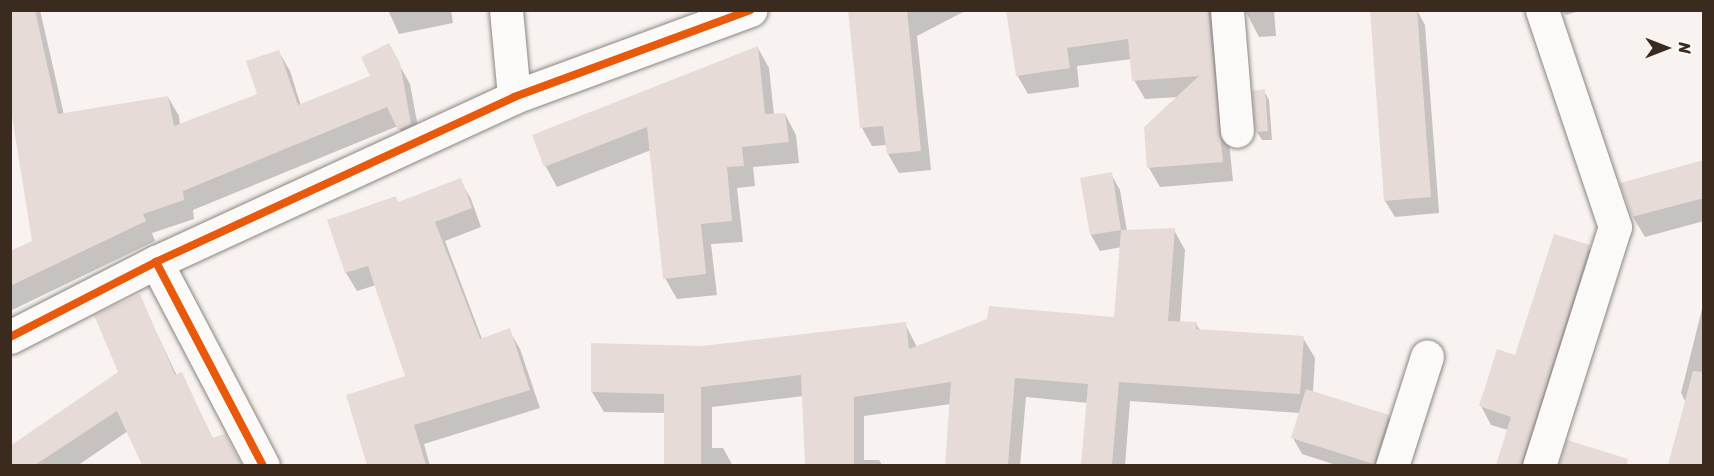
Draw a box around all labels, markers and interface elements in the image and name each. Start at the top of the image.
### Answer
north arrow [1636,18,1696,78]
text: N [1670,42,1699,54]

